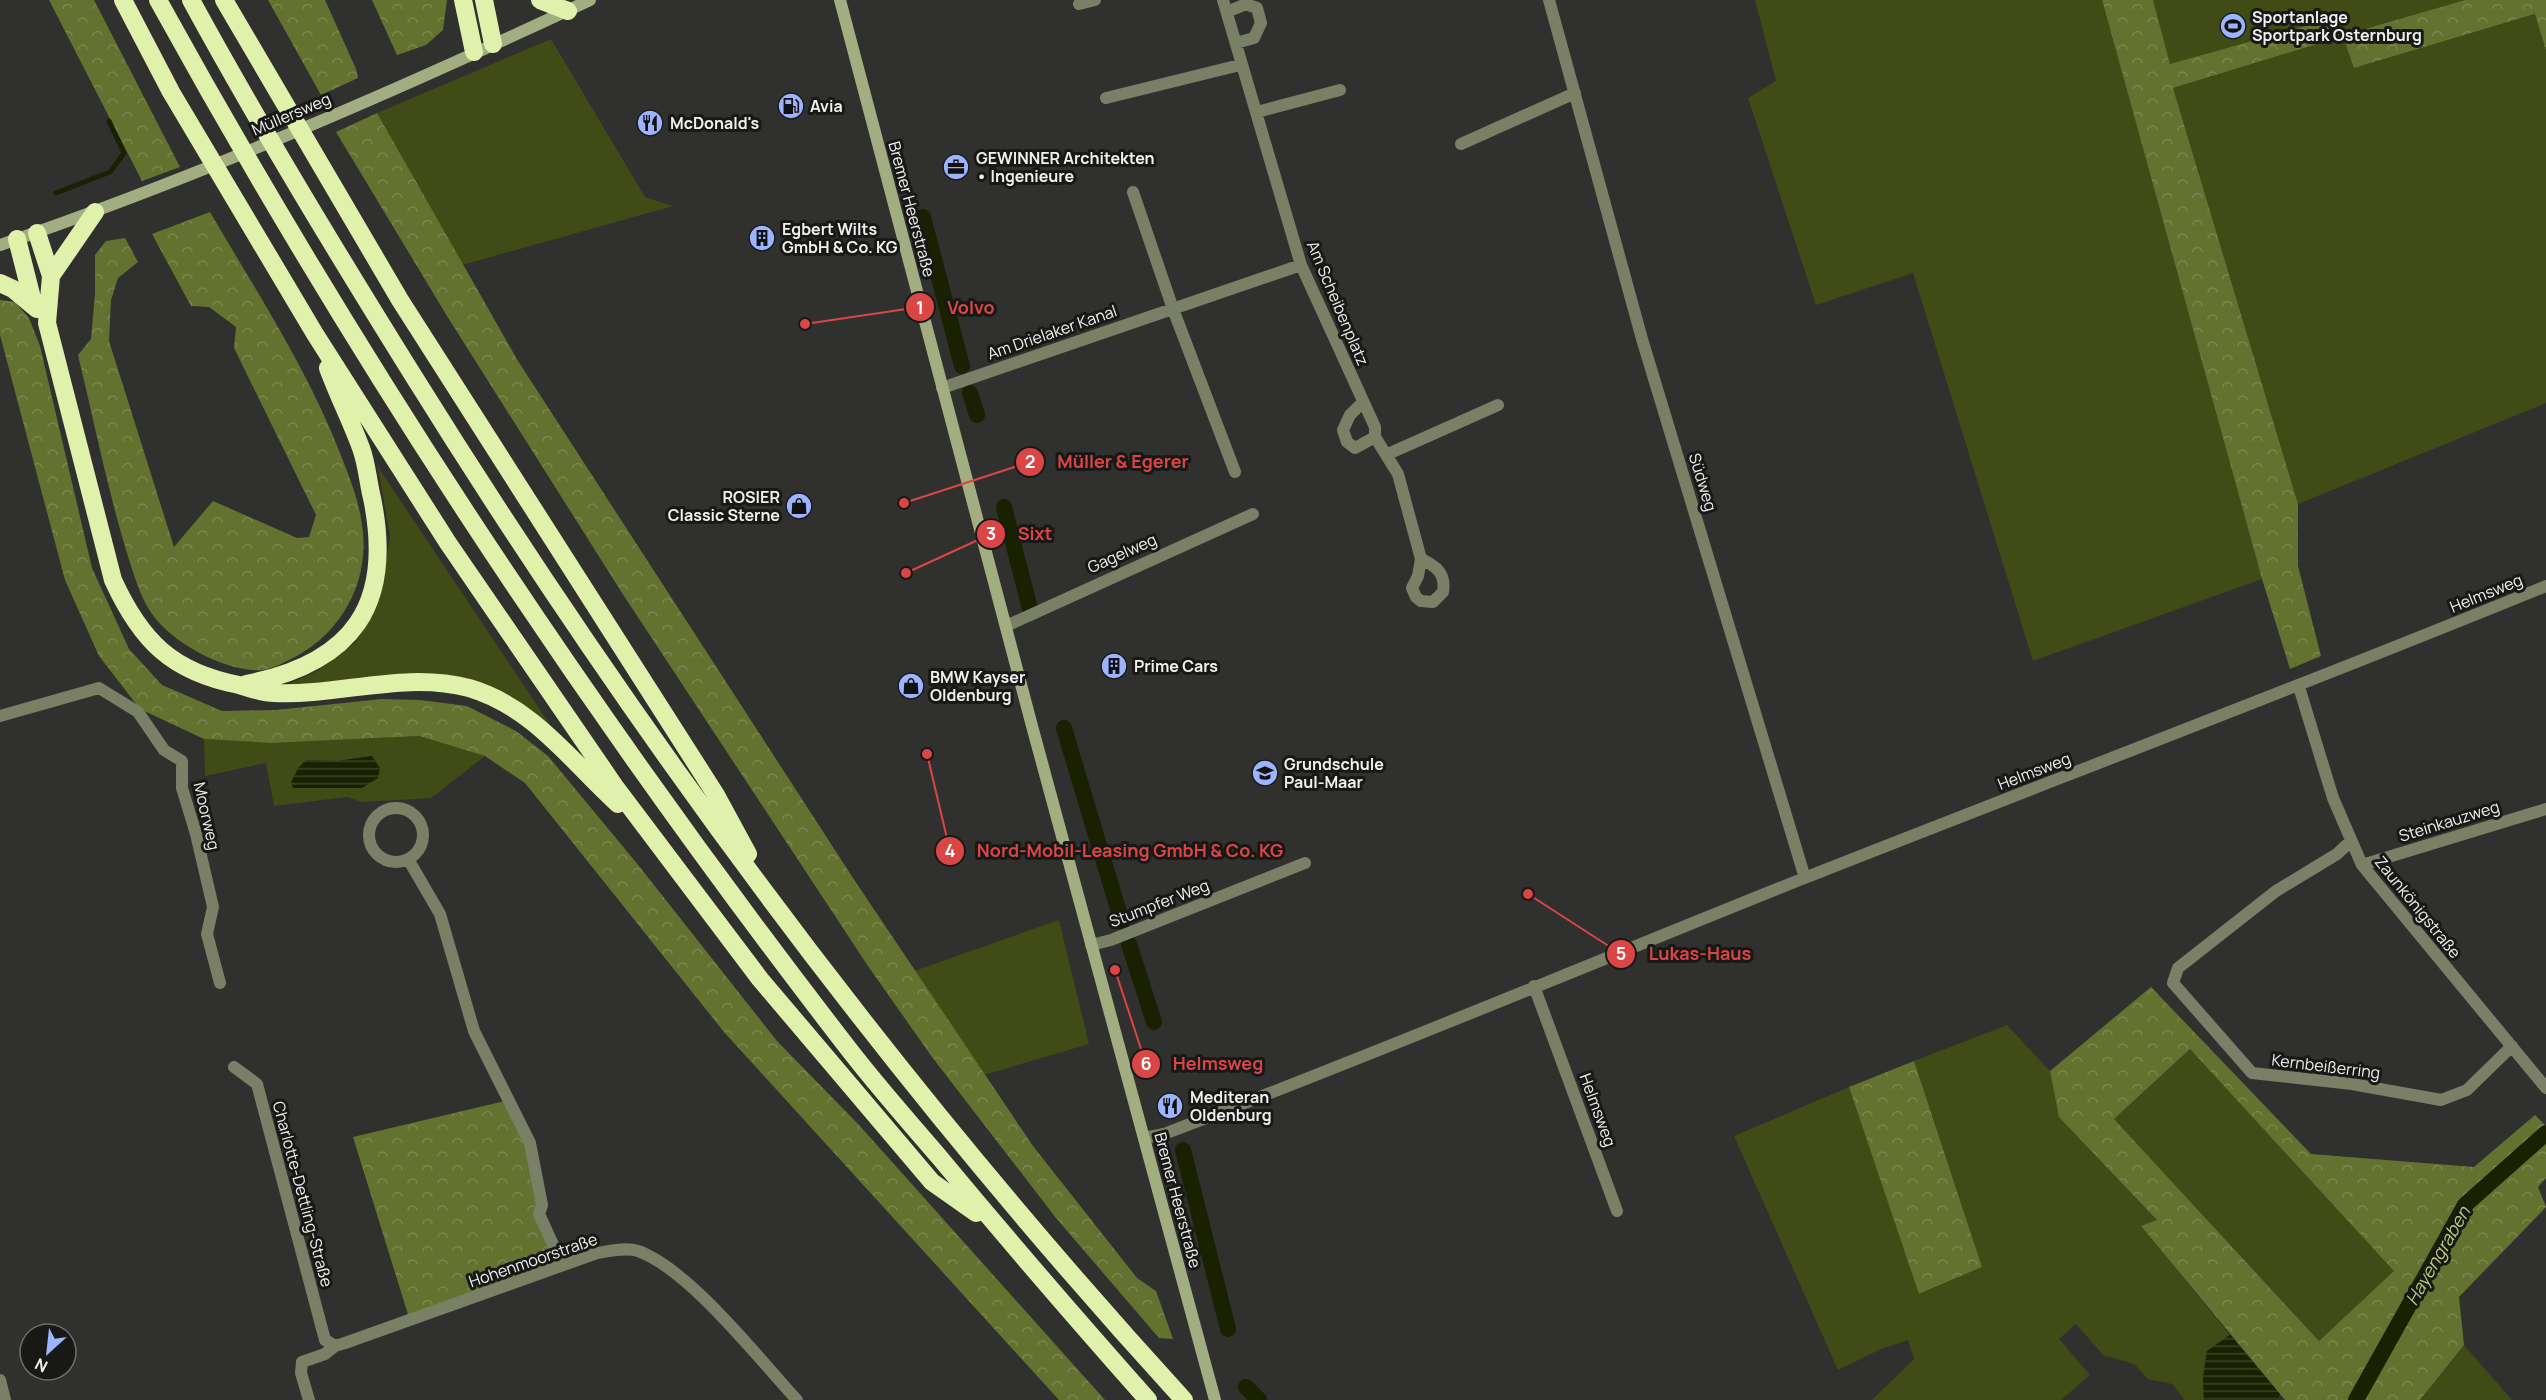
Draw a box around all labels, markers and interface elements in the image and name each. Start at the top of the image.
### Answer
place label: Sportanlage Sportpark Osternburg [2252,6,2422,46]
sports icon: Sportanlage Sportpark Osternburg [2218,11,2248,41]
street label: Müllersweg [248,87,334,141]
fuel station icon: Avia [776,91,806,121]
place label: Avia [810,95,843,117]
restaurant icon: McDonald's [635,108,665,138]
place label: McDonald's [670,112,759,134]
street label: Bremer Heerstraße [883,139,941,279]
place label: GEWINNER Architekten • Ingenieure [976,147,1155,187]
office icon: GEWINNER Architekten • Ingenieure [941,152,971,182]
place label: Egbert Wilts GmbH & Co. KG [782,218,898,258]
building icon: Egbert Wilts GmbH & Co. KG [747,223,777,253]
street label: Am Scheibenplatz [1302,237,1374,369]
callout: Volvo [905,289,1007,325]
text: 1 [916,295,924,319]
text: Volvo [947,295,995,319]
street label: Am Drielaker Kanal [984,300,1120,364]
callout: Müller & Egerer [1015,444,1201,480]
text: 2 [1025,449,1035,473]
text: Müller & Egerer [1057,449,1189,473]
street label: Südweg [1684,450,1722,514]
place label: ROSIER Classic Sterne [668,486,780,526]
shop icon: ROSIER Classic Sterne [784,491,814,521]
callout: Sixt [976,516,1064,552]
text: 3 [986,521,996,545]
text: Sixt [1018,521,1052,545]
street label: Gagelweg [1084,528,1160,578]
street label: Helmsweg [2446,568,2526,618]
building icon: Prime Cars [1099,651,1129,681]
place label: Prime Cars [1134,655,1218,677]
place label: BMW Kayser Oldenburg [930,666,1025,706]
shop icon: BMW Kayser Oldenburg [896,671,926,701]
street label: Helmsweg [1994,747,2074,795]
place label: Grundschule Paul-Maar [1284,753,1384,793]
school or university icon: Grundschule Paul-Maar [1250,758,1280,788]
street label: Moorweg [189,780,225,852]
street label: Steinkauzweg [2396,795,2502,847]
callout: Nord-Mobil-Leasing GmbH & Co. KG [935,833,1295,869]
text: 4 [945,838,956,862]
text: Nord-Mobil-Leasing GmbH & Co. KG [977,838,1283,862]
street label: Zaunkönigstraße [2370,851,2466,963]
street label: Stumpfer Weg [1106,874,1212,932]
callout: Lukas-Haus [1606,936,1763,972]
text: 5 [1616,941,1626,965]
text: Lukas-Haus [1649,941,1752,965]
callout: Helmsweg [1131,1046,1275,1082]
street label: Kernbeißerring [2270,1048,2382,1084]
text: 6 [1140,1051,1152,1075]
text: Helmsweg [1173,1051,1263,1075]
street label: Helmsweg [1575,1070,1621,1150]
place label: Mediteran Oldenburg [1190,1086,1272,1126]
restaurant icon: Mediteran Oldenburg [1155,1091,1185,1121]
street label: Charlotte-Dettling-Straße [268,1099,338,1289]
street label: Bremer Heerstraße [1149,1130,1207,1270]
water label: Hayengraben [2399,1201,2476,1309]
street label: Hohenmoorstraße [466,1228,600,1292]
north arrow [18,1322,78,1382]
text: N [31,1353,51,1378]

